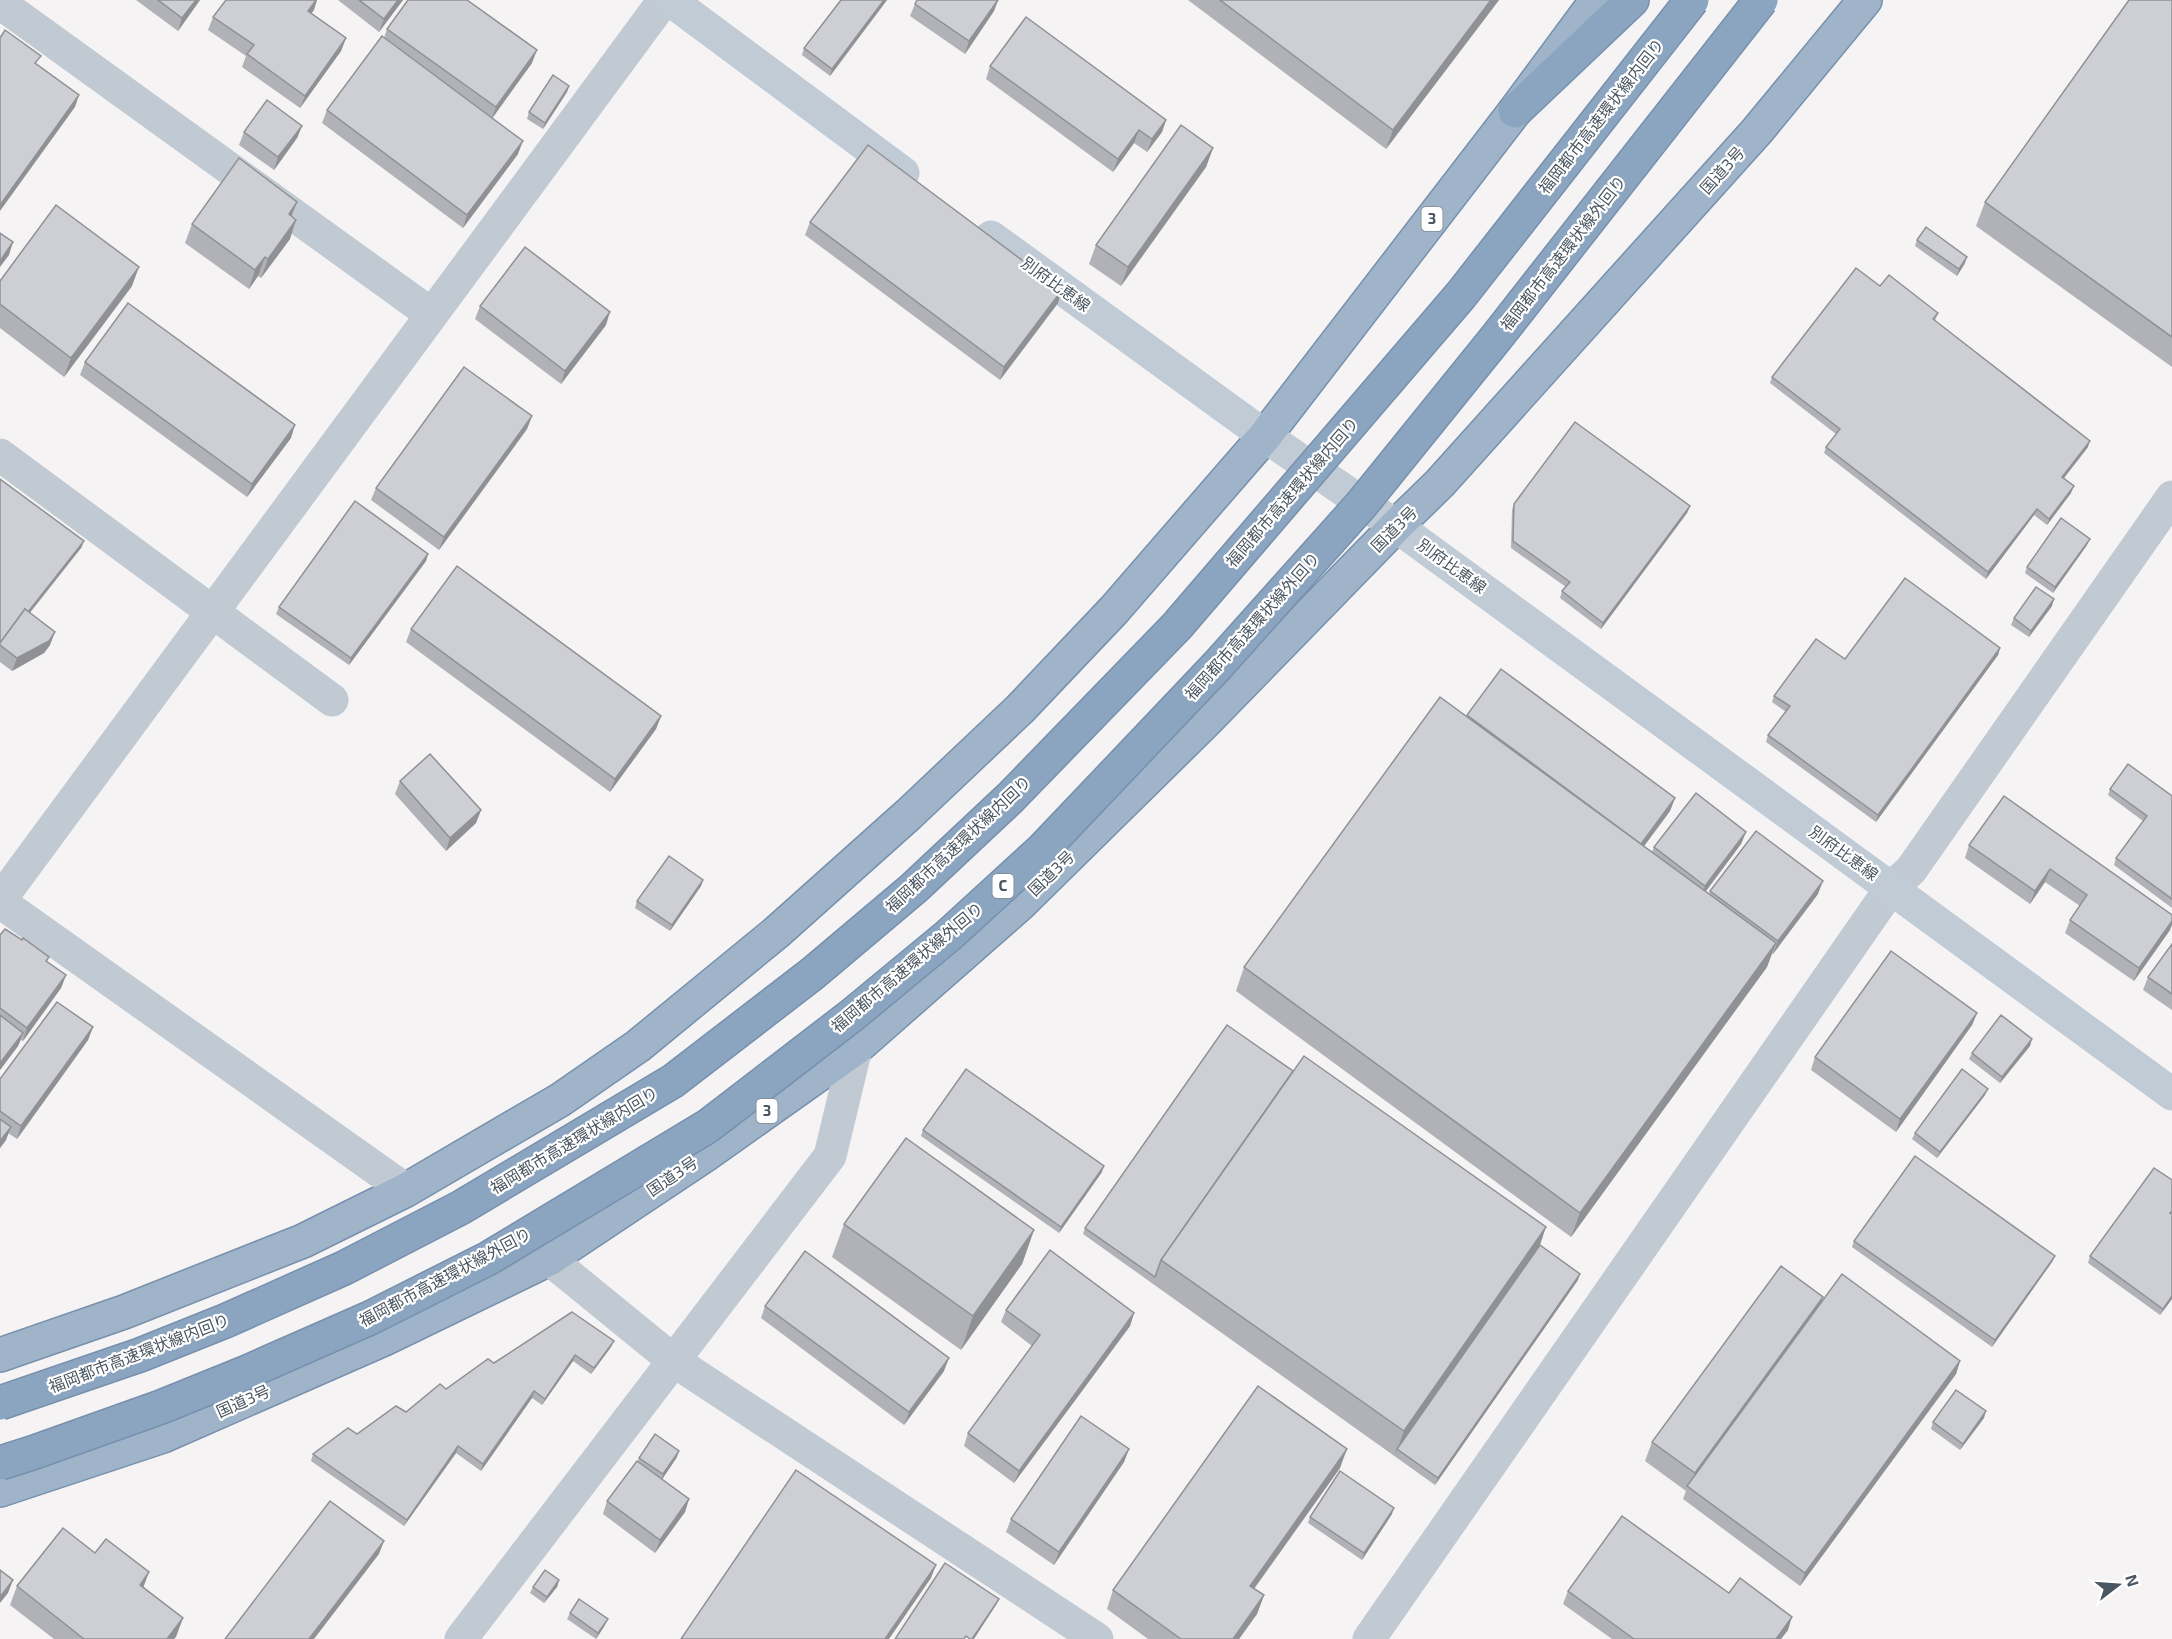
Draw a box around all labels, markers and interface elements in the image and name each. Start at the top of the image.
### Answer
street label: 福岡都市高速環状線内回り [1534,34,1667,197]
street label: 国道3号 [1696,142,1748,197]
street label: 福岡都市高速環状線外回り [1496,171,1629,334]
road number: 3 [1422,207,1442,231]
street label: 別府比恵線 [1018,252,1094,315]
street label: 福岡都市高速環状線内回り [1221,413,1362,570]
street label: 国道3号 [1367,502,1420,555]
street label: 別府比恵線 [1414,534,1490,597]
street label: 福岡都市高速環状線外回り [1180,548,1323,703]
street label: 福岡都市高速環状線内回り [881,771,1034,916]
street label: 別府比恵線 [1806,821,1882,884]
street label: 国道3号 [1024,846,1078,899]
road number: C [992,874,1014,898]
street label: 福岡都市高速環状線外回り [827,898,986,1036]
street label: 福岡都市高速環状線内回り [487,1082,661,1197]
road number: 3 [756,1099,777,1123]
street label: 国道3号 [643,1152,701,1199]
street label: 福岡都市高速環状線外回り [356,1223,534,1330]
street label: 福岡都市高速環状線内回り [46,1309,232,1396]
street label: 国道3号 [213,1380,273,1421]
north arrow [2088,1555,2148,1615]
text: N [2122,1572,2144,1589]

